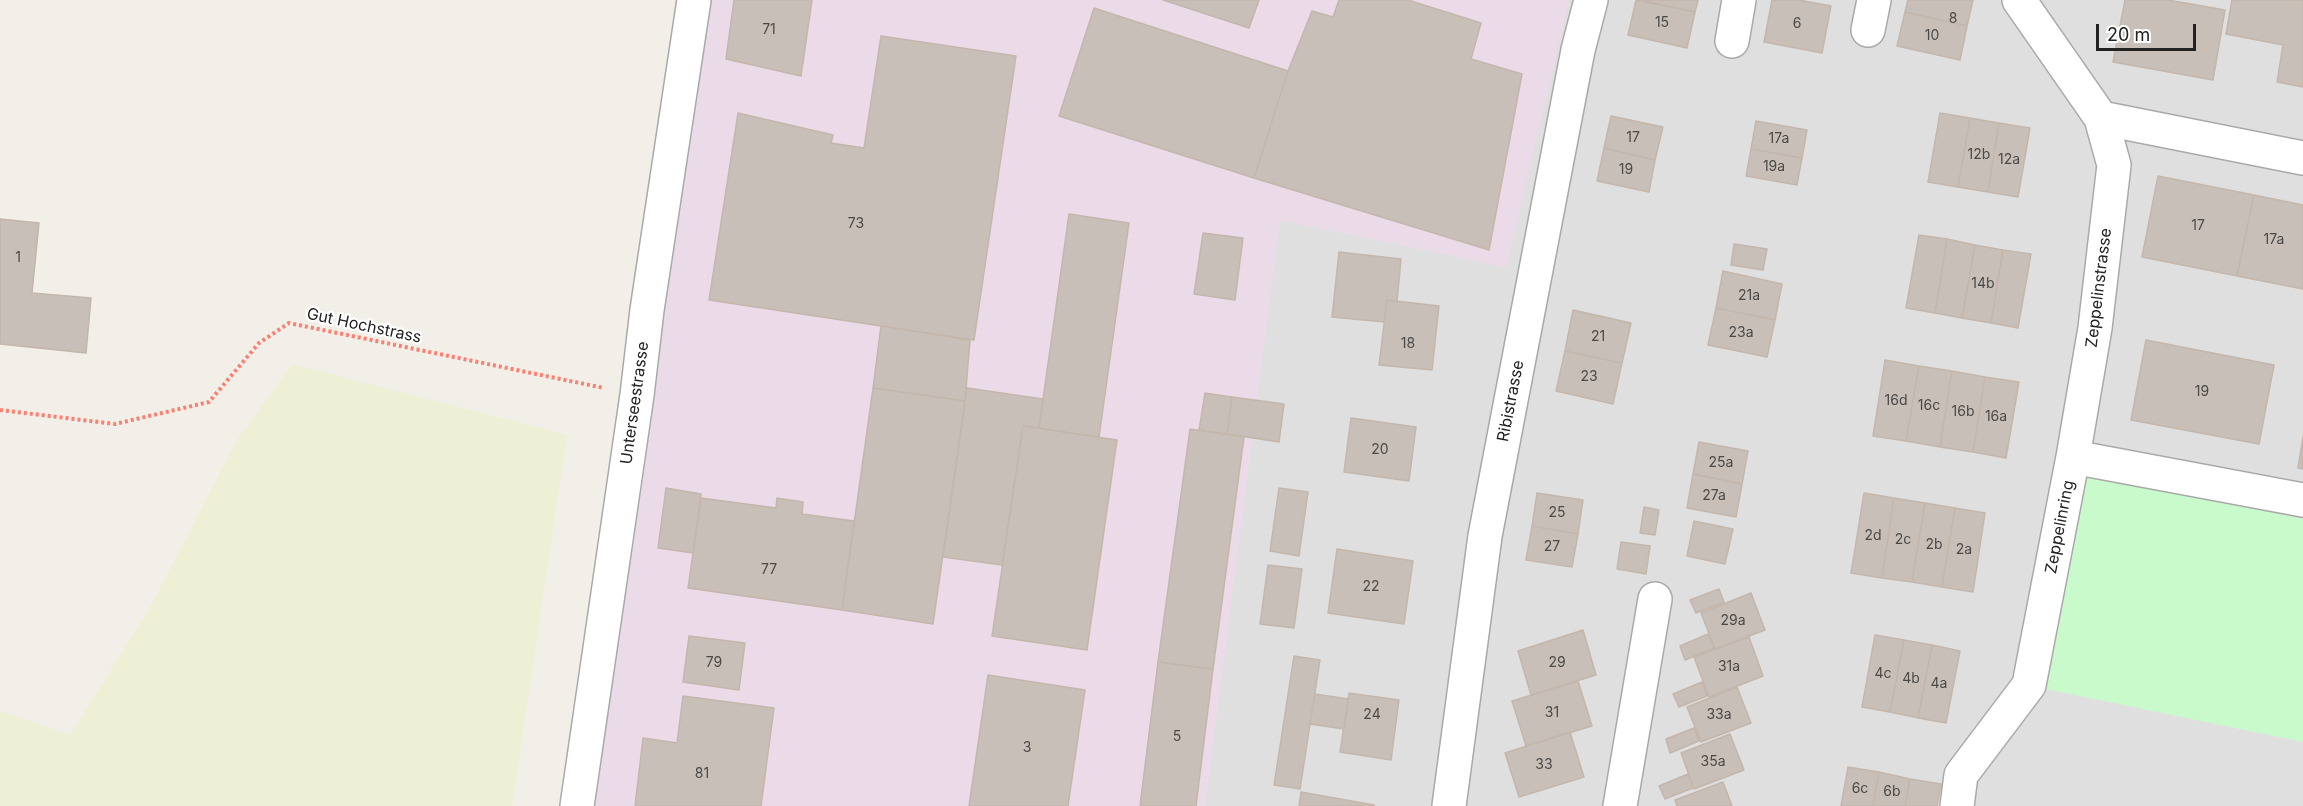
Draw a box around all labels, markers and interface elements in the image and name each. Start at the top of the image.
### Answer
house number: 8 [1949,11,1957,27]
scale bar [2099,12,2200,50]
house number: 15 [1655,15,1669,31]
house number: 6 [1793,16,1801,32]
house number: 71 [762,22,776,38]
text: 20 m [2107,24,2150,45]
house number: 10 [1925,28,1939,44]
house number: 17 [1626,130,1640,146]
house number: 17a [1769,131,1789,147]
house number: 12b [1968,147,1990,163]
house number: 12a [1998,152,2020,168]
house number: 19a [1763,159,1785,175]
house number: 19 [1619,162,1633,178]
house number: 73 [848,216,864,232]
house number: 17 [2191,218,2205,234]
street label: Zeppelinstrasse [2082,227,2116,349]
house number: 17a [2264,232,2284,248]
house number: 1 [15,250,21,266]
house number: 14b [1971,276,1995,292]
house number: 21a [1738,288,1760,304]
street label: Gut Hochstrass [305,304,423,348]
house number: 23a [1728,325,1754,341]
house number: 21 [1591,329,1605,345]
house number: 18 [1401,336,1415,352]
street label: Unterseestrasse [617,340,653,466]
street label: Ribistrasse [1494,359,1528,443]
house number: 23 [1580,369,1598,385]
house number: 19 [2195,384,2209,400]
house number: 16d [1885,393,1907,409]
house number: 16c [1918,398,1940,414]
house number: 16b [1952,404,1974,420]
house number: 16a [1985,409,2007,425]
house number: 20 [1371,442,1389,458]
house number: 25a [1709,455,1733,471]
street label: Zeppelinring [2042,479,2078,575]
house number: 27a [1702,488,1726,504]
house number: 25 [1548,505,1566,521]
house number: 2d [1864,528,1882,544]
house number: 2c [1895,532,1911,548]
house number: 2b [1925,537,1943,553]
house number: 27 [1544,539,1560,555]
house number: 2a [1956,542,1972,558]
house number: 77 [761,562,777,578]
house number: 22 [1362,579,1380,595]
house number: 29a [1720,613,1746,629]
house number: 79 [706,655,722,671]
house number: 29 [1548,655,1566,671]
house number: 31a [1718,659,1740,675]
house number: 4c [1874,666,1892,682]
house number: 4b [1902,671,1920,687]
house number: 4a [1931,676,1947,692]
house number: 31 [1545,705,1559,721]
house number: 24 [1363,707,1381,723]
house number: 33a [1706,707,1732,723]
house number: 5 [1173,729,1181,745]
house number: 3 [1023,740,1031,756]
house number: 35a [1700,754,1726,770]
house number: 33 [1535,757,1553,773]
house number: 81 [695,766,709,782]
house number: 6c [1852,781,1868,797]
house number: 6b [1883,784,1901,800]

